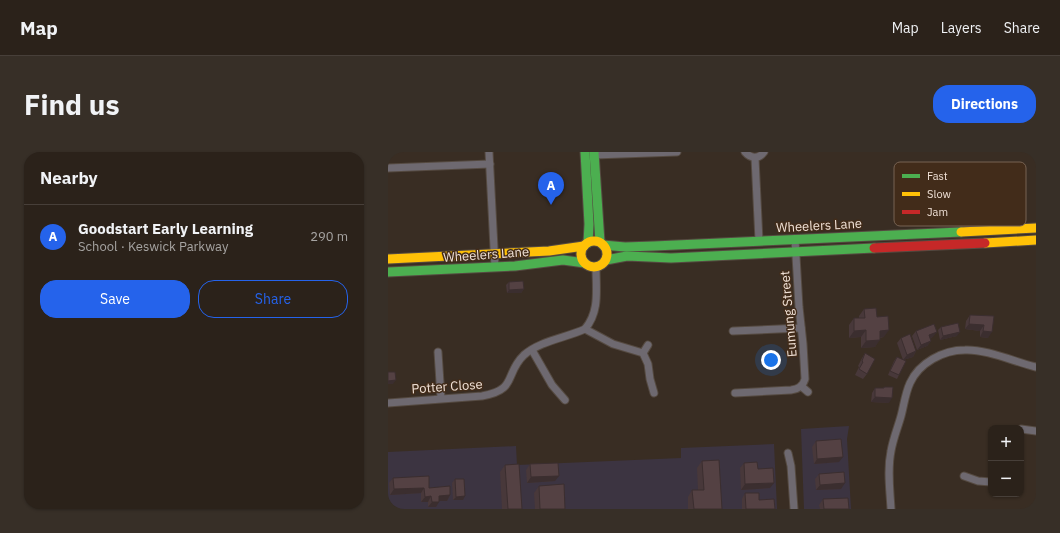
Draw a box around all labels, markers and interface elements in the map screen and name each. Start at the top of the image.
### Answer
text: Map [20,16,58,40]
text: Map [892,19,919,37]
text: Layers [941,19,982,37]
text: Share [1004,19,1040,37]
button: Directions [933,85,1036,123]
text: Find us [24,86,120,123]
legend [894,162,1026,226]
text: Nearby [40,167,98,189]
text: Fast [927,169,948,183]
pin: A [538,172,564,205]
text: Slow [927,187,951,201]
text: Jam [927,205,948,219]
street label: Wheelers Lane [776,215,862,236]
text: Goodstart Early Learning [78,219,253,238]
text: A [49,228,57,245]
text: 290 m [310,228,348,245]
text: School · Keswick Parkway [78,238,228,255]
street label: Wheelers Lane [443,243,530,266]
street label: Eumung Street [776,270,801,358]
button: Save [40,280,190,318]
button: Share [198,280,348,318]
your location [761,350,781,370]
street label: Potter Close [411,376,483,397]
map controls [988,425,1024,497]
button: + [988,425,1024,461]
button: − [988,461,1024,497]

